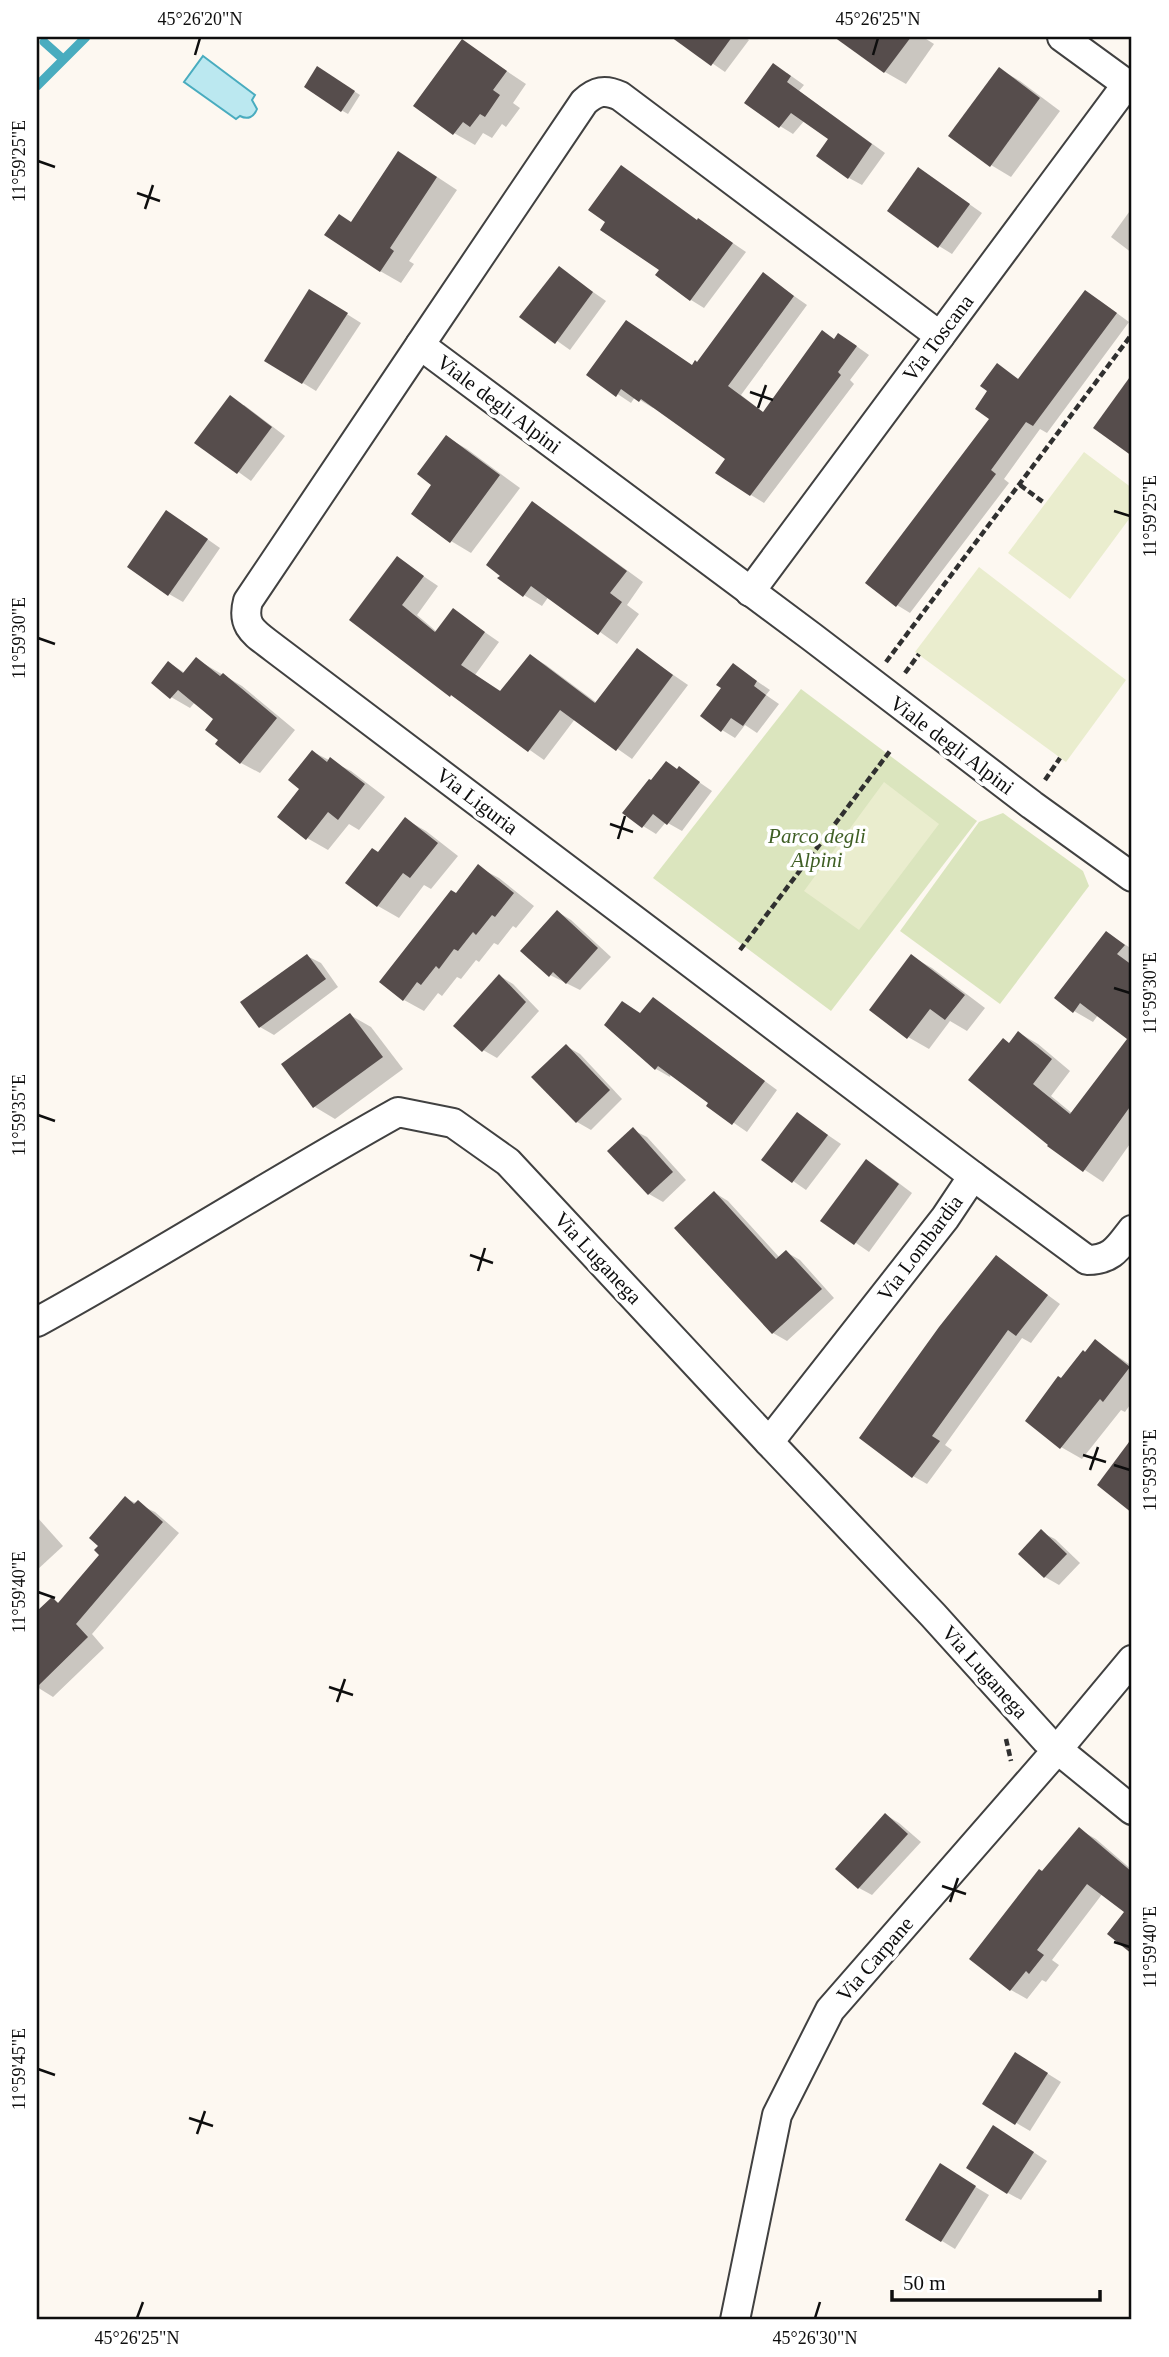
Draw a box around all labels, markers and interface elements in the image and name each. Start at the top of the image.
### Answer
text: 45°26'20"N [158,9,242,29]
text: 45°26'25"N [836,9,920,29]
text: 11°59'25"E [9,120,29,202]
street label: Via Toscana [898,289,979,386]
street label: Viale degli Alpini [432,350,566,459]
text: 11°59'25"E [1140,475,1160,557]
text: 11°59'30"E [9,597,29,679]
street label: Viale degli Alpini [885,691,1019,800]
street label: Via Liguria [431,762,523,840]
park label: Parco degli Alpini [767,824,866,872]
text: 11°59'30"E [1140,952,1160,1034]
text: 11°59'35"E [9,1074,29,1156]
street label: Via Lombardia [872,1190,968,1306]
street label: Via Luganega [549,1207,647,1309]
text: 11°59'35"E [1140,1429,1160,1511]
text: 11°59'40"E [9,1551,29,1633]
street label: Via Luganega [937,1620,1034,1724]
text: 11°59'40"E [1140,1906,1160,1988]
street label: Via Carpane [832,1912,918,2006]
text: 11°59'45"E [9,2028,29,2110]
scale bar [892,2259,1101,2303]
text: 50 m [903,2271,946,2295]
text: 45°26'25"N [95,2328,179,2348]
text: 45°26'30"N [773,2328,857,2348]

